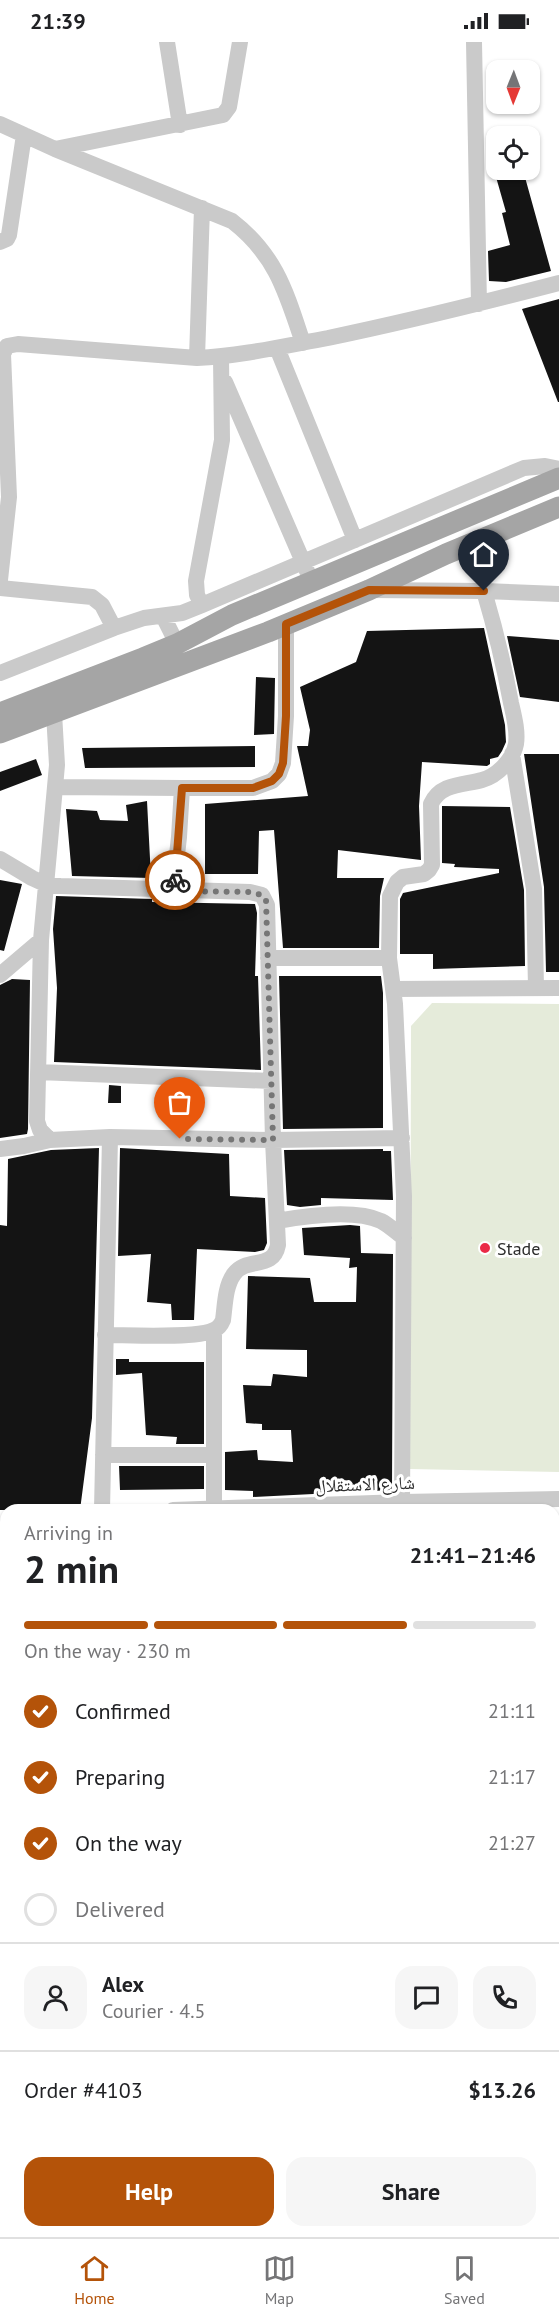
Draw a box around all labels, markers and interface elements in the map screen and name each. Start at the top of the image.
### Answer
text: 21:39 [30,7,86,35]
north arrow [486,60,540,114]
map controls [486,60,540,180]
button: locate [486,126,540,180]
pin [458,529,509,591]
icon: home [467,538,500,571]
courier [145,850,205,910]
icon: bike [159,864,192,897]
pin [154,1077,205,1139]
icon: bag [163,1086,196,1119]
place label: Stade [497,1237,540,1260]
marker: Stade [478,1241,492,1255]
street label: شارع الاستقلال [315,1471,415,1497]
text: Arriving in [24,1520,113,1546]
text: 21:41–21:46 [410,1541,536,1569]
text: 2 min [24,1543,119,1594]
text: On the way · 230 m [24,1638,191,1664]
icon: check [24,1695,57,1728]
text: Confirmed [75,1697,171,1725]
text: 21:11 [488,1698,536,1724]
icon: check [24,1761,57,1794]
text: Preparing [75,1763,165,1791]
text: 21:17 [488,1764,536,1790]
icon: check [24,1827,57,1860]
text: On the way [75,1829,182,1857]
text: 21:27 [488,1830,536,1856]
text: Delivered [75,1895,165,1923]
button: person [24,1966,87,2029]
button: chat [395,1966,458,2029]
button: phone [473,1966,536,2029]
text: Alex [102,1970,144,1998]
text: Courier · 4.5 [102,1998,205,2024]
text: Order #4103 [24,2076,143,2104]
text: $13.26 [468,2076,536,2104]
button: Help [24,2157,274,2226]
button: Share [286,2157,536,2226]
tab: Home [74,2252,115,2308]
tab: Map [263,2252,296,2308]
tab: Saved [444,2252,485,2308]

